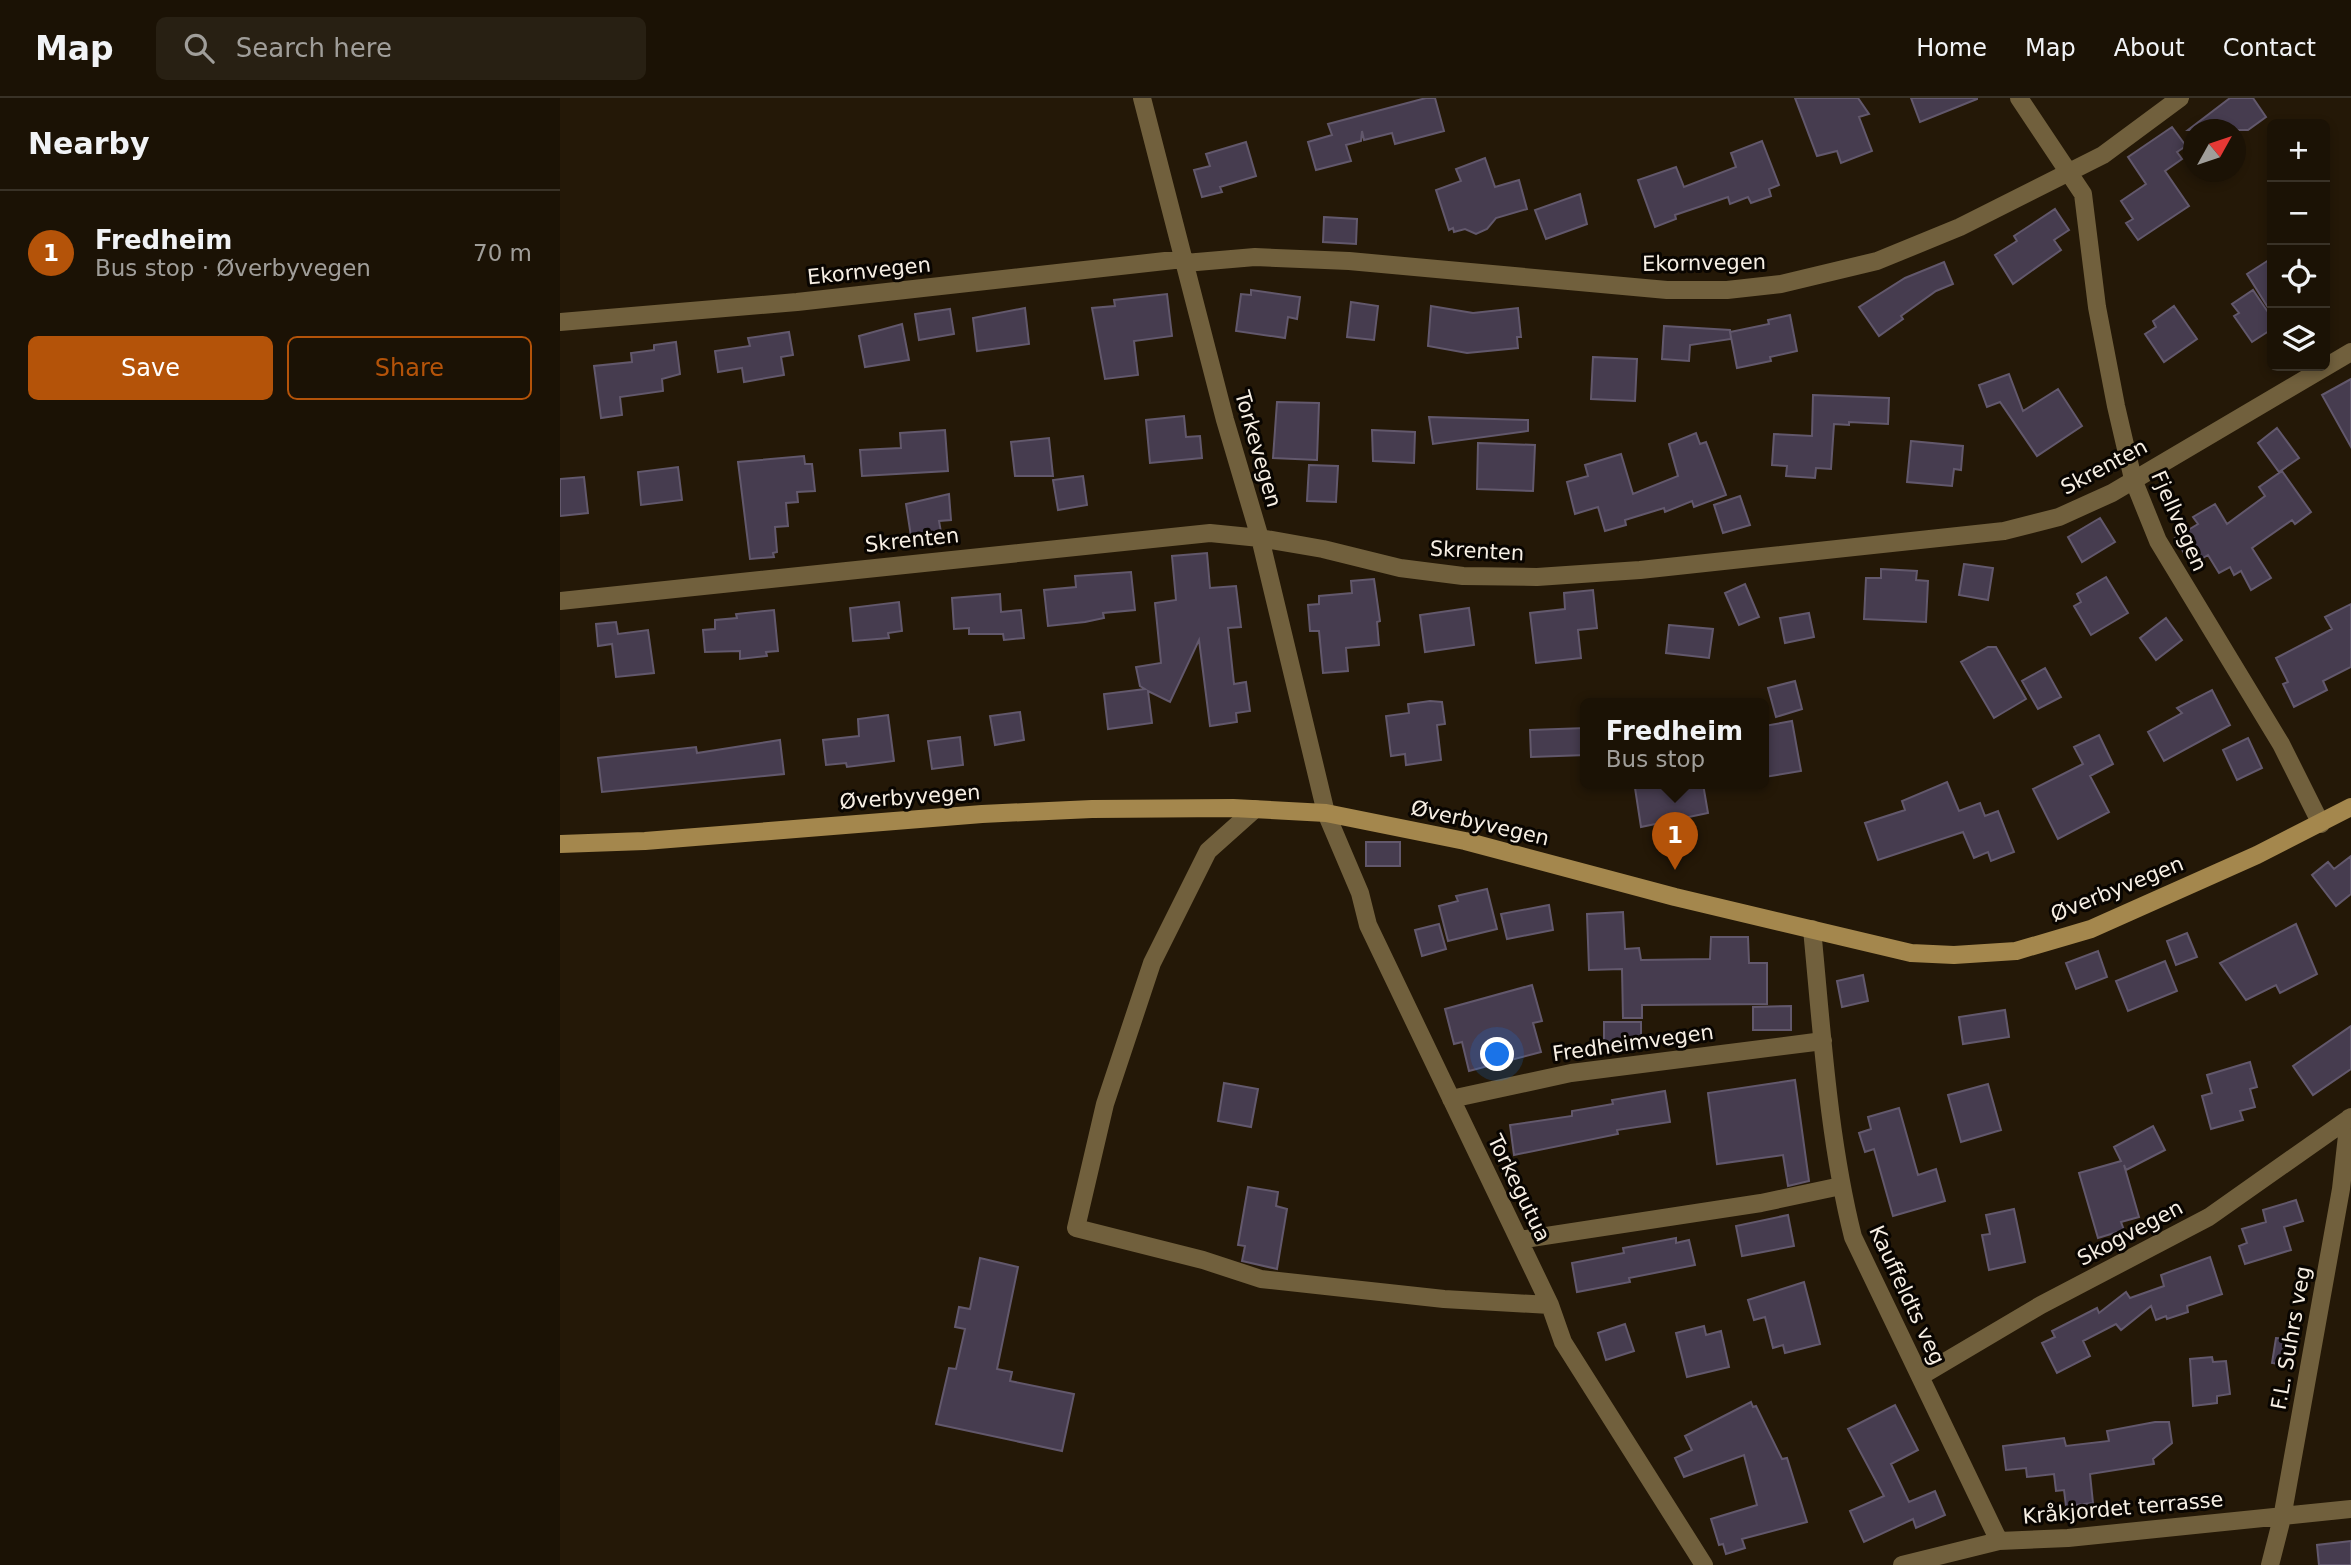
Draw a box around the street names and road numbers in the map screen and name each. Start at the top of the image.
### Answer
street label: Ekornvegen [1642,250,1766,276]
street label: Ekornvegen [806,253,932,289]
street label: Torkevegen [1230,387,1286,510]
street label: Skrenten [2057,434,2151,500]
street label: Fjellvegen [2146,467,2212,575]
street label: Skrenten [864,523,960,557]
street label: Skrenten [1429,537,1525,565]
street label: Øverbyvegen [839,780,981,814]
street label: Øverbyvegen [1409,795,1551,851]
street label: Øverbyvegen [2047,851,2187,927]
street label: Fredheimvegen [1551,1020,1715,1066]
street label: Torkegutua [1482,1130,1555,1245]
street label: Skogvegen [2073,1195,2187,1271]
street label: Kauffeldts veg [1864,1222,1950,1368]
street label: F.L. Suhrs veg [2267,1264,2315,1412]
street label: Kråkjordet terrasse [2022,1486,2224,1529]

